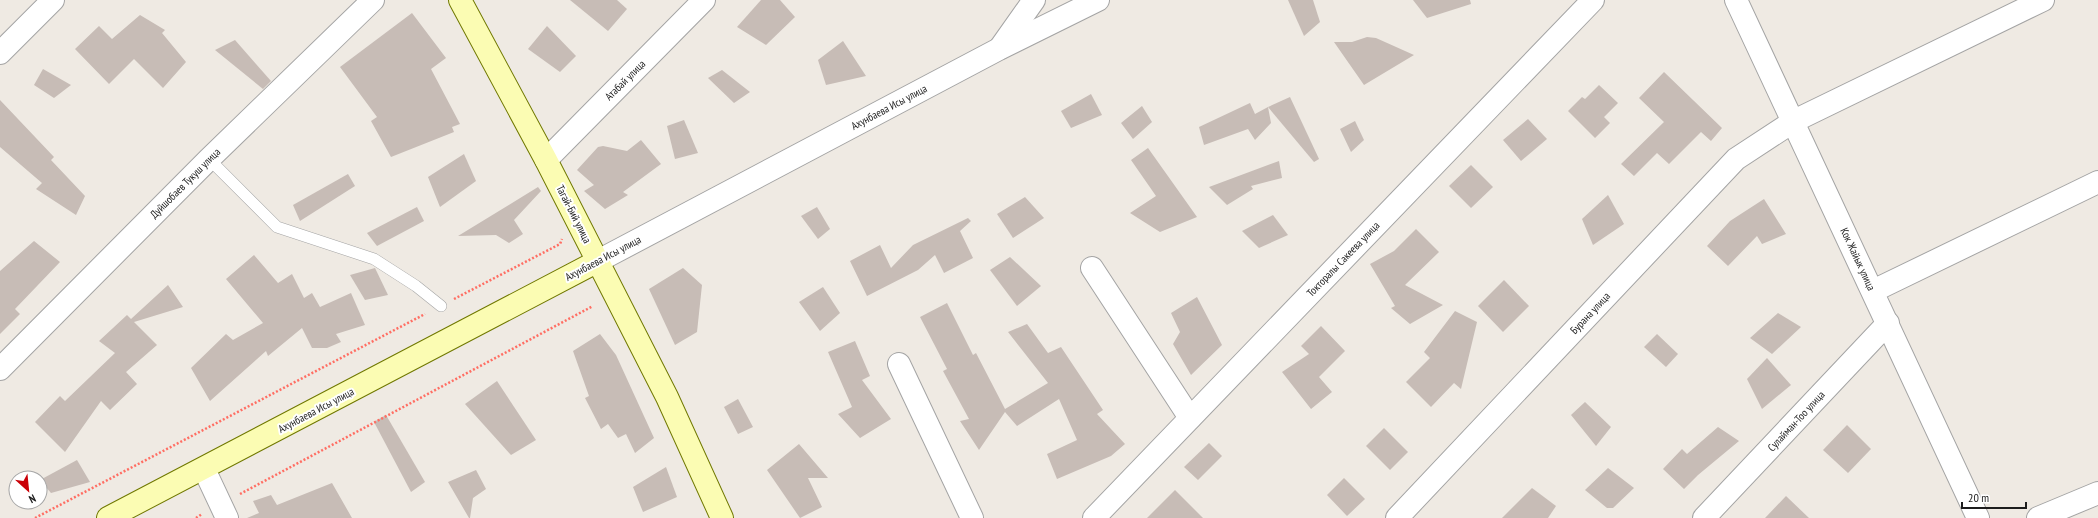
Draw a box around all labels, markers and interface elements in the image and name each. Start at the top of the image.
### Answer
street label: Атабай улица [602,57,648,103]
street label: Ахунбаева Исы улица [849,81,929,133]
street label: Дуйшобаев Тукуш улица [147,145,223,221]
street label: Тагай-Бий улица [553,183,595,245]
street label: Токторалы Сакеева улица [1304,218,1382,300]
street label: Кок Жайык улица [1837,225,1879,293]
street label: Ахунбаева Исы улица [563,232,643,284]
street label: Бурана улица [1567,289,1613,337]
street label: Ахунбаева Исы улица [276,384,356,436]
street label: Сулайман-Тоо улица [1764,388,1828,454]
north arrow [8,470,48,510]
scale bar [1962,484,2026,510]
text: 20 m [1968,490,1989,505]
text: N [27,491,38,507]

